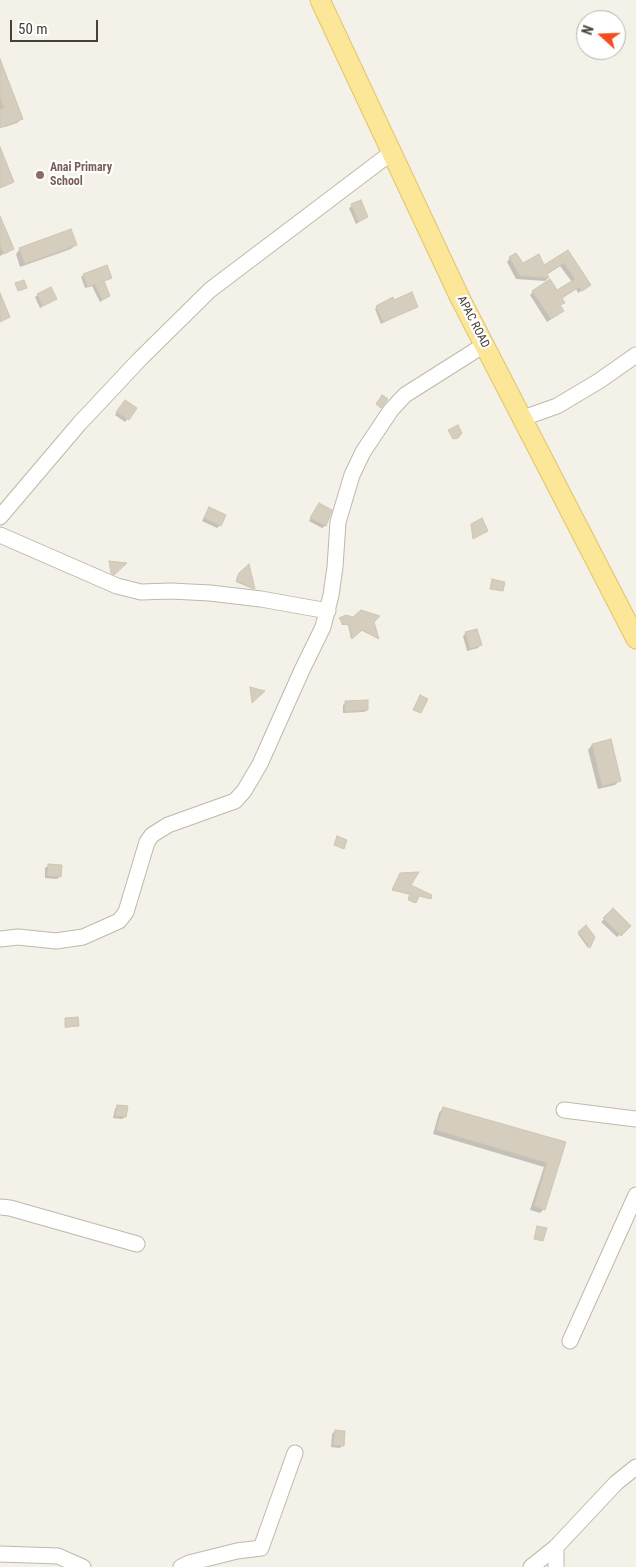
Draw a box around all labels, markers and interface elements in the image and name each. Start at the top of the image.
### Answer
scale bar [12,10,100,42]
north arrow [576,10,626,60]
text: 50 m [18,20,48,38]
text: N [579,23,597,37]
place label: Anai Primary School [50,161,112,189]
marker: Anai Primary School [34,169,46,181]
street label: APAC ROAD [454,294,492,350]

